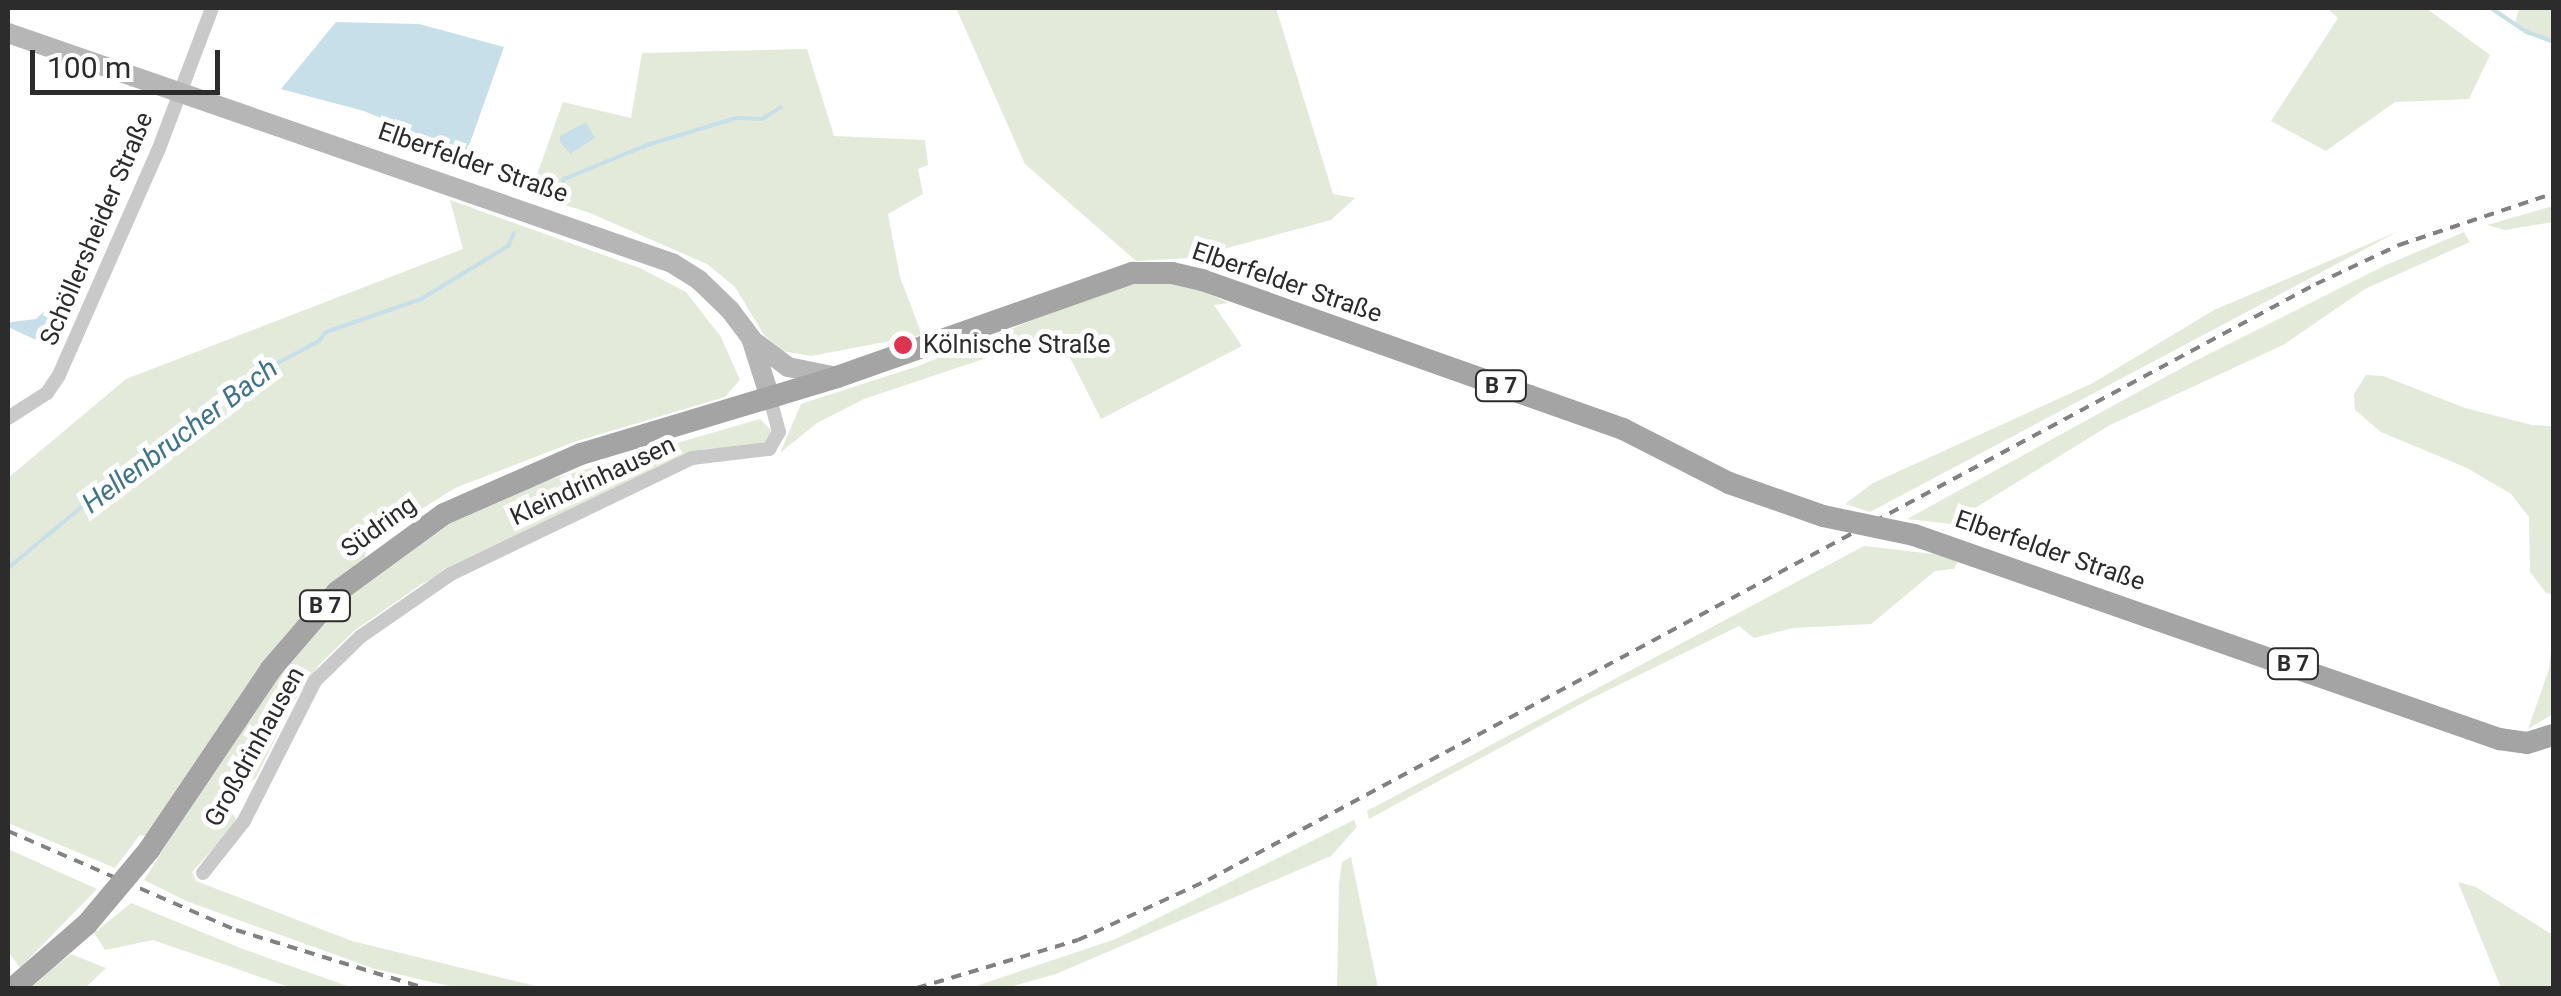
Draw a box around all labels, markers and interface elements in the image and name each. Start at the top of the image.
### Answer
scale bar [35,30,225,92]
text: 100 m [47,50,131,85]
street label: Schöllersheider Straße [34,108,160,350]
street label: Elberfelder Straße [374,116,572,210]
street label: Elberfelder Straße [1188,236,1386,330]
place label: Kölnische Straße [923,330,1111,360]
marker: Kölnische Straße [892,334,914,356]
water label: Hellenbrucher Bach [76,351,284,521]
road number: B 7 [1474,369,1528,403]
street label: Kleindrinhausen [506,430,680,532]
street label: Südring [336,490,422,564]
street label: Elberfelder Straße [1951,504,2149,598]
road number: B 7 [298,589,352,623]
road number: B 7 [2266,647,2320,681]
street label: Großdrinhausen [199,662,311,832]

